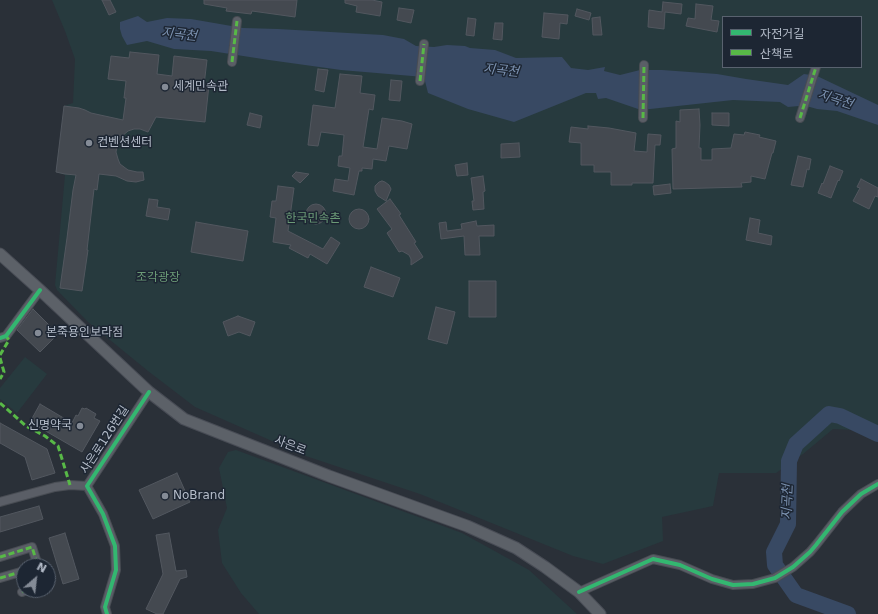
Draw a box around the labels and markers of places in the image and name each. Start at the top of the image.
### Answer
place label: 세계민속관 [173,80,228,94]
marker: 세계민속관 [160,82,170,92]
place label: 컨벤션센터 [97,136,152,150]
marker: 컨벤션센터 [84,138,94,148]
place label: 본죽용인보라점 [46,326,123,340]
marker: 본죽용인보라점 [33,328,43,338]
place label: 신명약국 [28,419,72,433]
marker: 신명약국 [75,421,85,431]
place label: NoBrand [173,489,225,503]
marker: NoBrand [160,491,170,501]

